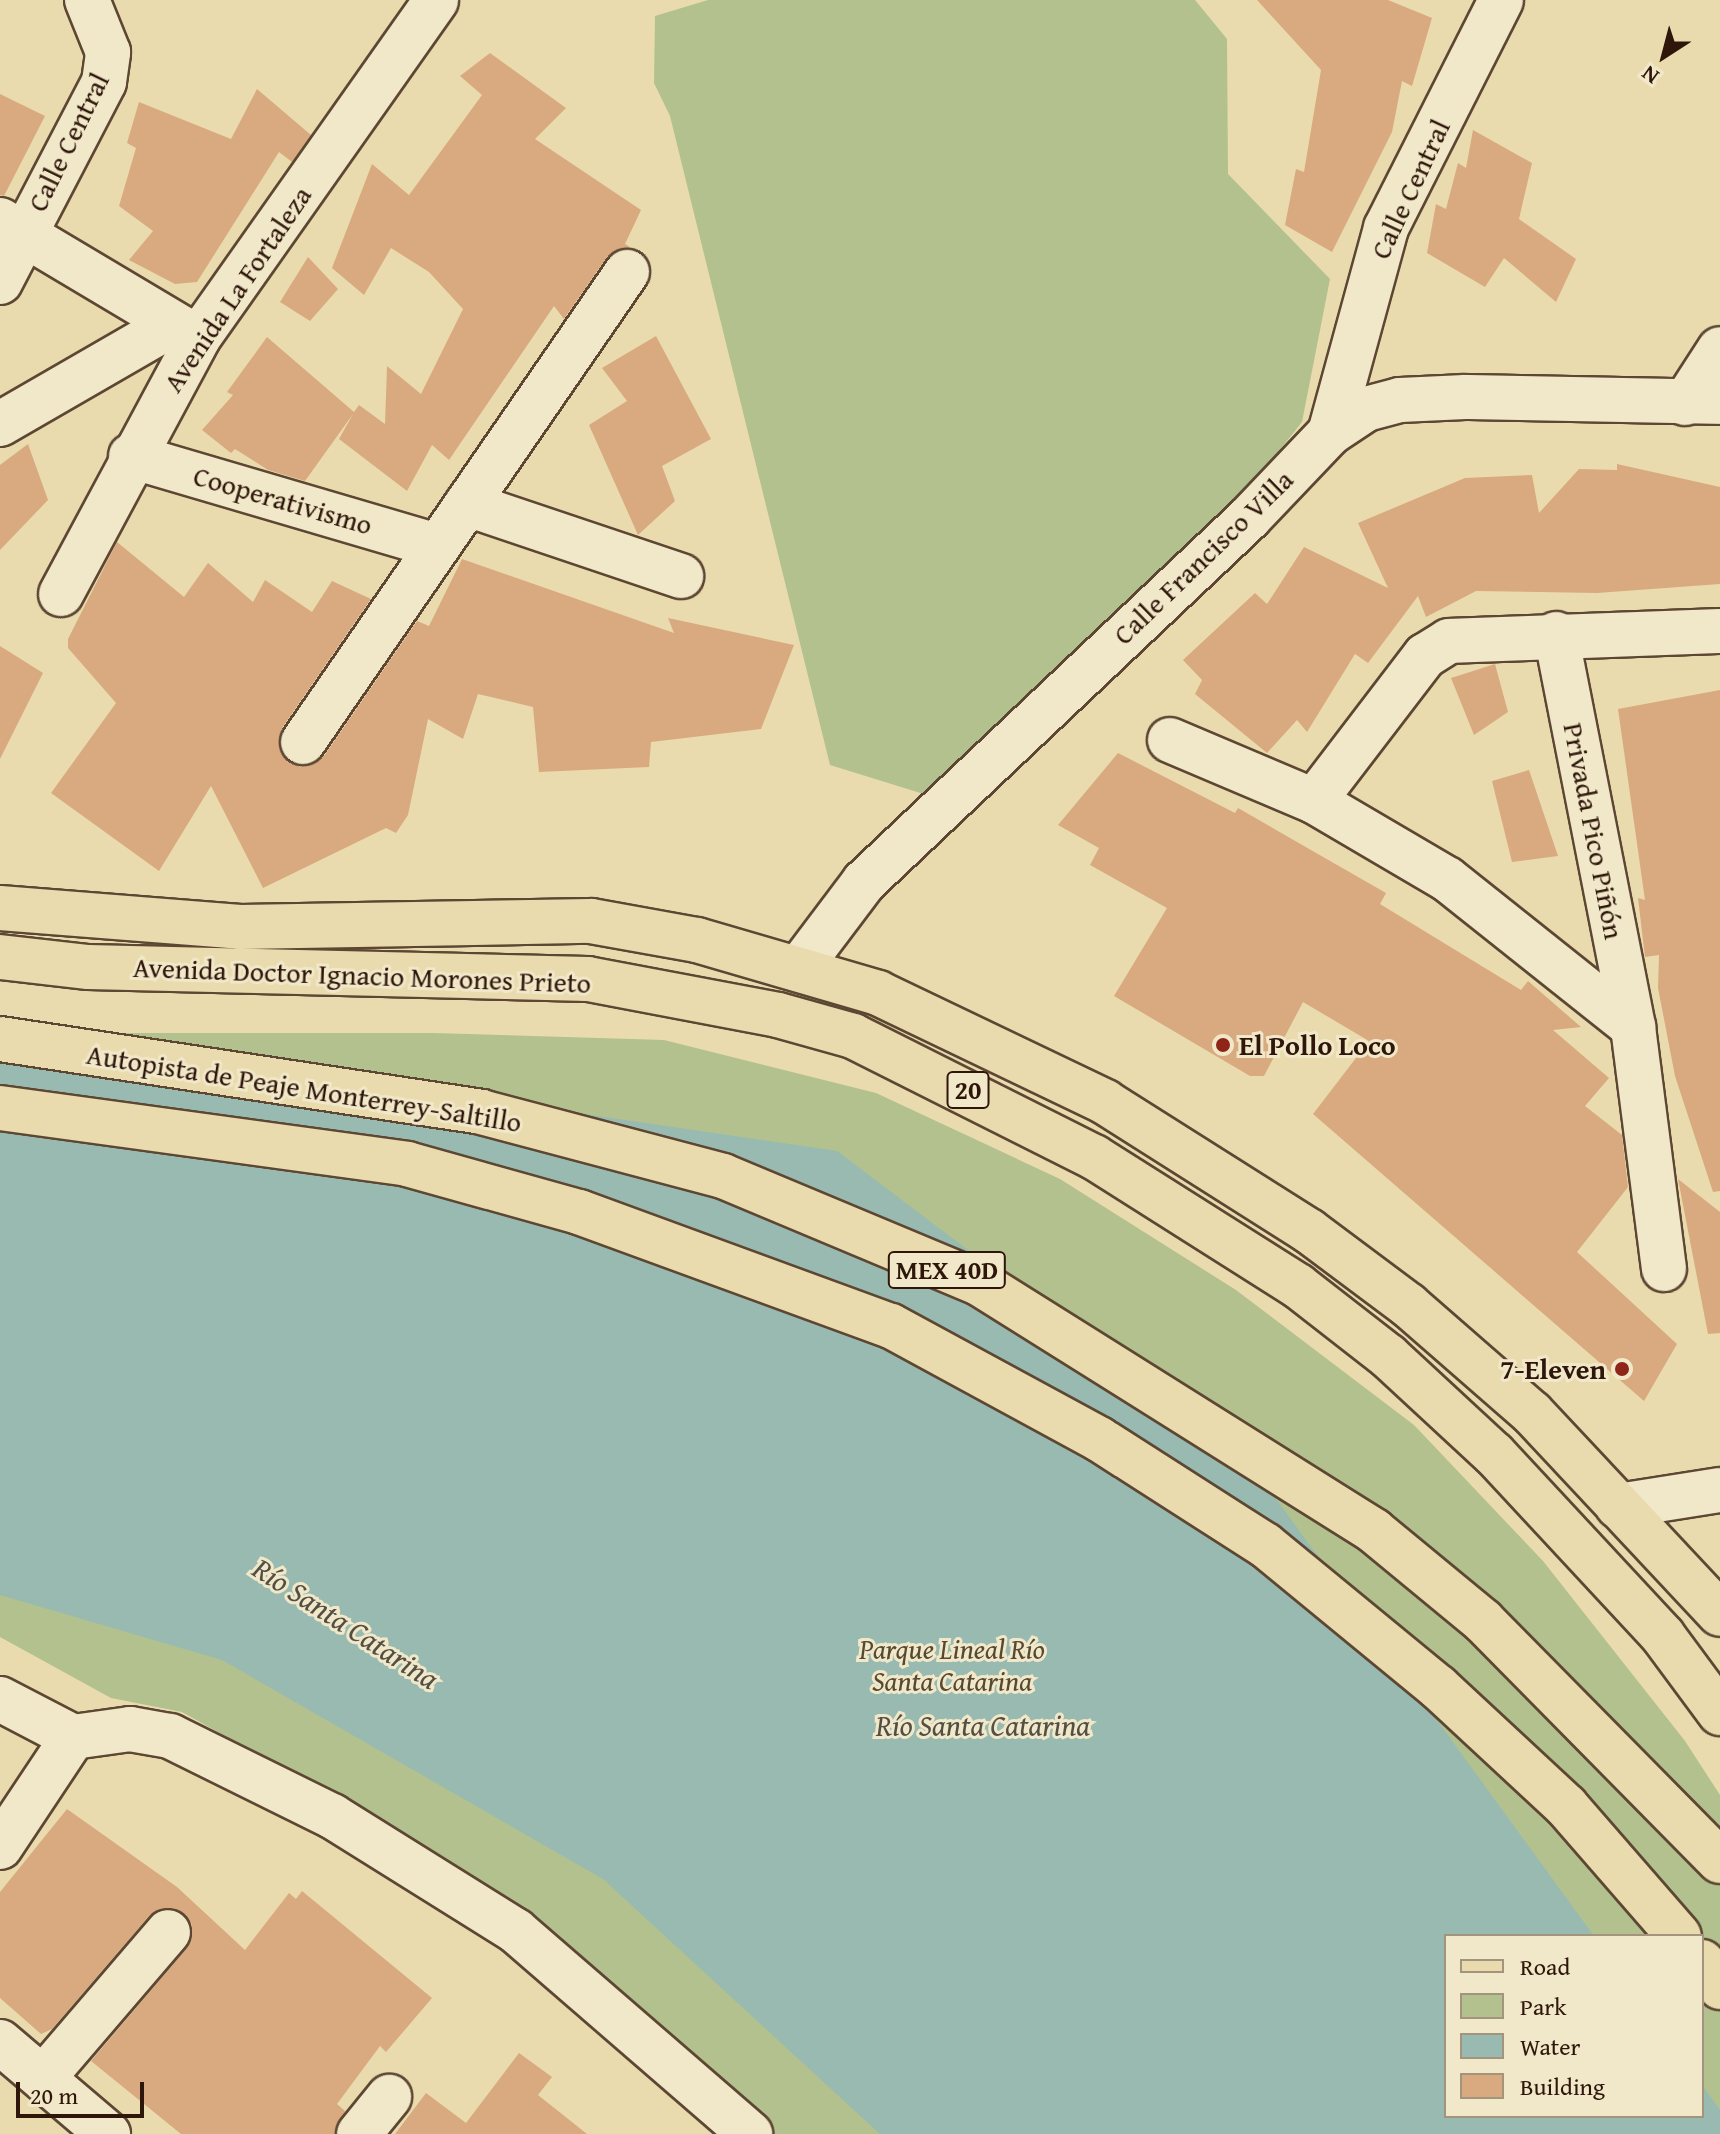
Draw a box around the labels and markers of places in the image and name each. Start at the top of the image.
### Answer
place label: El Pollo Loco [1239,1028,1396,1062]
marker: El Pollo Loco [1214,1036,1232,1054]
place label: 7-Eleven [1500,1352,1606,1386]
marker: 7-Eleven [1613,1360,1631,1378]

